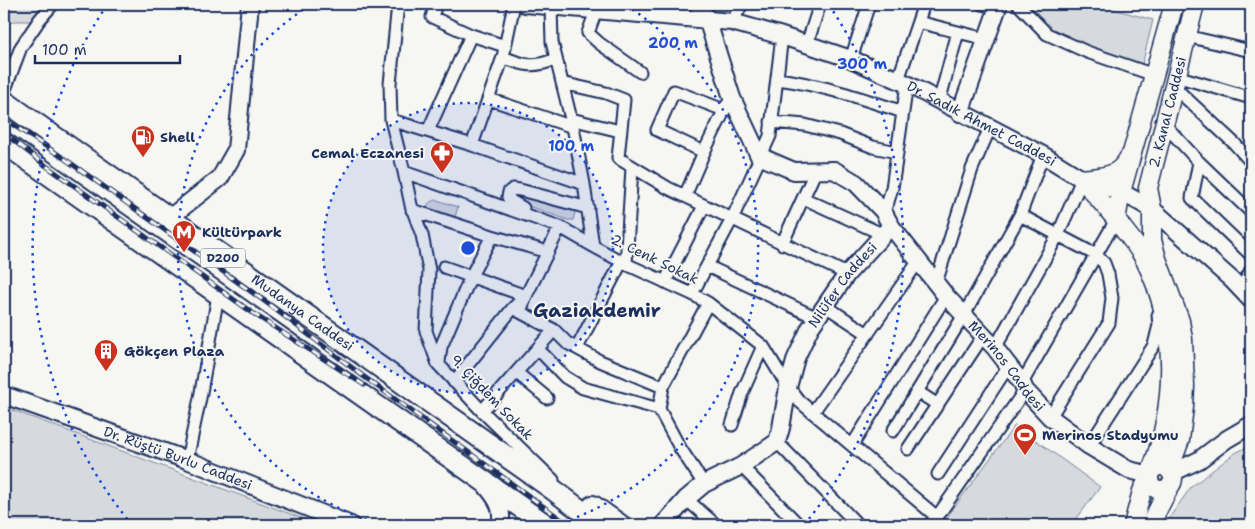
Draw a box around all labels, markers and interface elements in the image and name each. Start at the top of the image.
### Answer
scale bar [35,32,180,64]
text: 200 m [648,33,698,53]
text: 100 m [42,40,87,60]
text: 300 m [837,54,887,74]
street label: 2. Kanal Caddesi [1145,55,1190,170]
street label: Dr. Sadık Ahmet Caddesi [904,77,1060,170]
fuel station icon: Shell [130,124,156,158]
place label: Shell [160,128,195,146]
text: 100 m [548,136,594,156]
pharmacy icon: Cemal Eczanesi [429,140,455,174]
place label: Cemal Eczanesi [311,144,424,162]
metro station icon: Kültürpark [171,219,197,253]
place label: Kültürpark [202,223,282,241]
street label: 2. Cenk Sokak [608,230,702,288]
street label: Nilüfer Caddesi [804,238,881,331]
centre of rings [459,239,477,257]
road number: D200 [200,248,246,268]
street label: Mudanya Caddesi [248,270,358,355]
district label: Gaziakdemir [533,298,661,323]
street label: Merinos Caddesi [965,317,1049,415]
building icon: Gökçen Plaza [93,338,119,372]
place label: Gökçen Plaza [124,342,225,360]
street label: 9. Çiğdem Sokak [447,350,537,444]
street label: Dr. Rüştü Burlu Caddesi [101,422,255,494]
sports icon: Merinos Stadyumu [1012,422,1038,456]
place label: Merinos Stadyumu [1042,426,1179,444]

